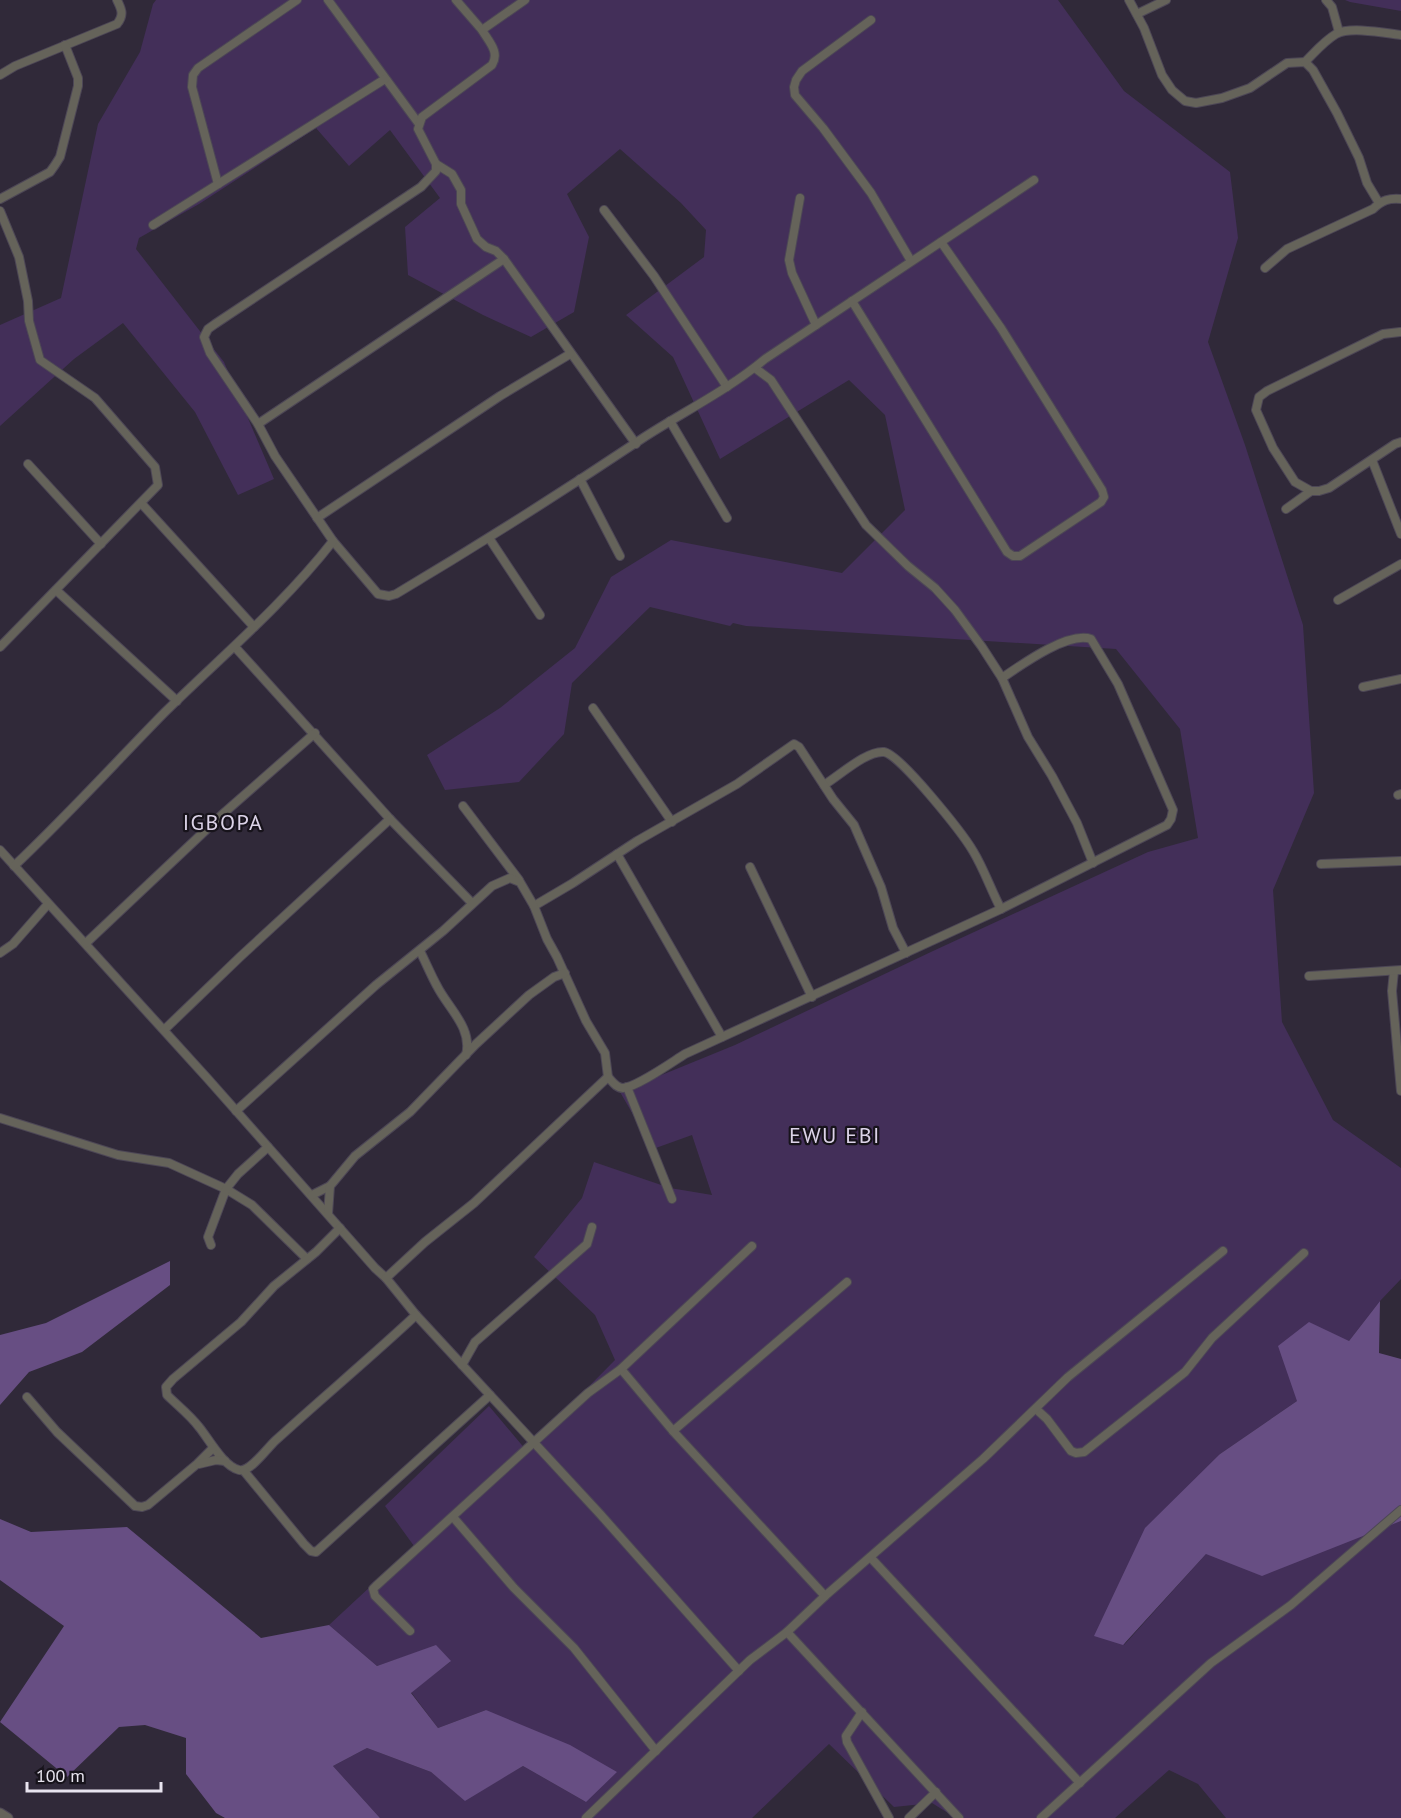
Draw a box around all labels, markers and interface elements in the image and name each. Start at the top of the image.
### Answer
district label: IGBOPA [183,808,263,836]
district label: EWU EBI [789,1121,881,1149]
scale bar [27,1755,160,1793]
text: 100 m [36,1764,85,1787]

